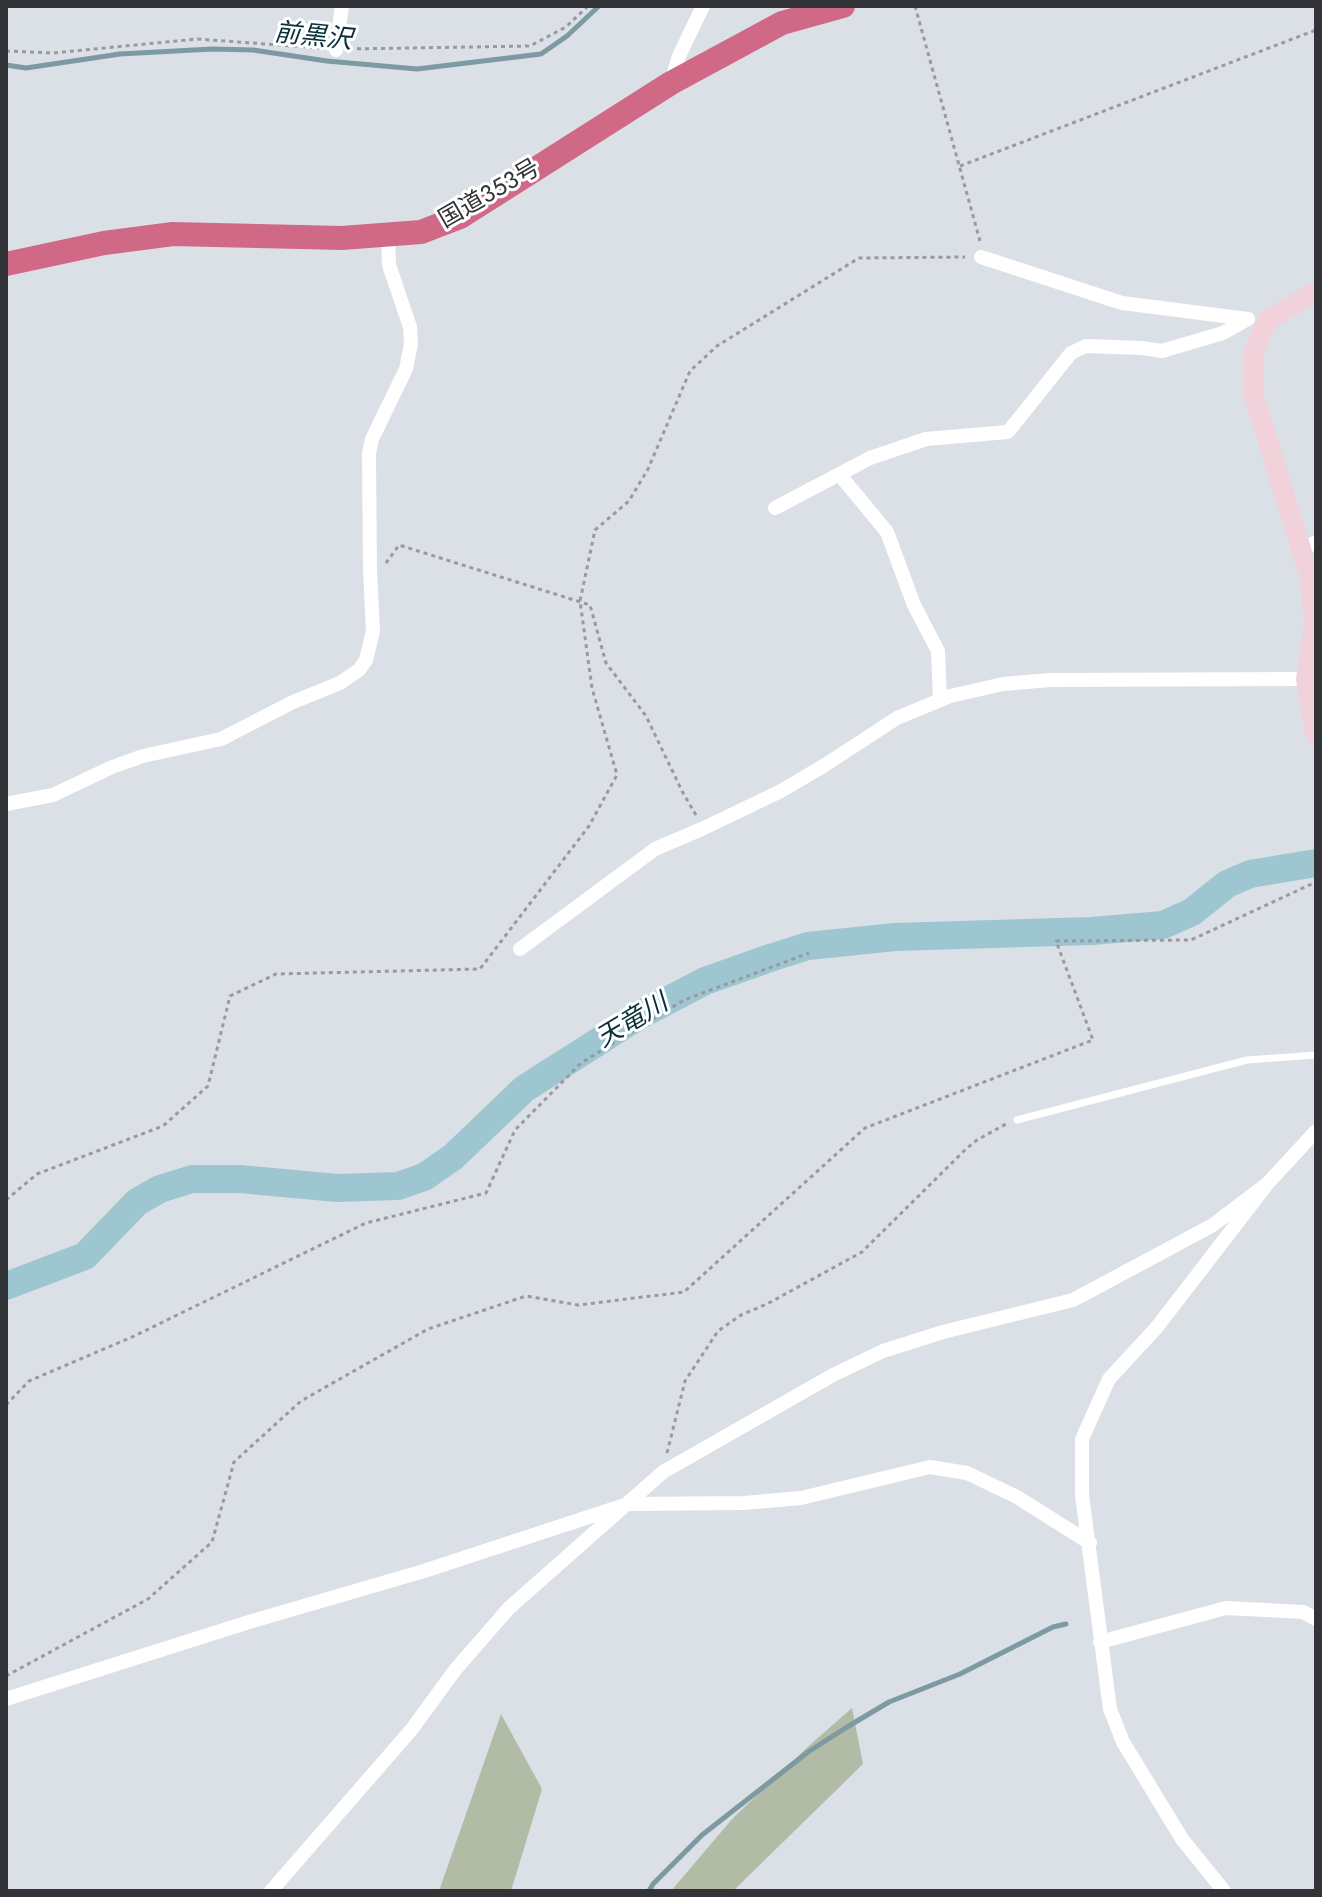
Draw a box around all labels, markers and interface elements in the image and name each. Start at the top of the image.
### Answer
water label: 前黒沢 [273,18,353,58]
street label: 国道353号 [434,155,546,235]
water label: 天竜川 [592,989,674,1055]

